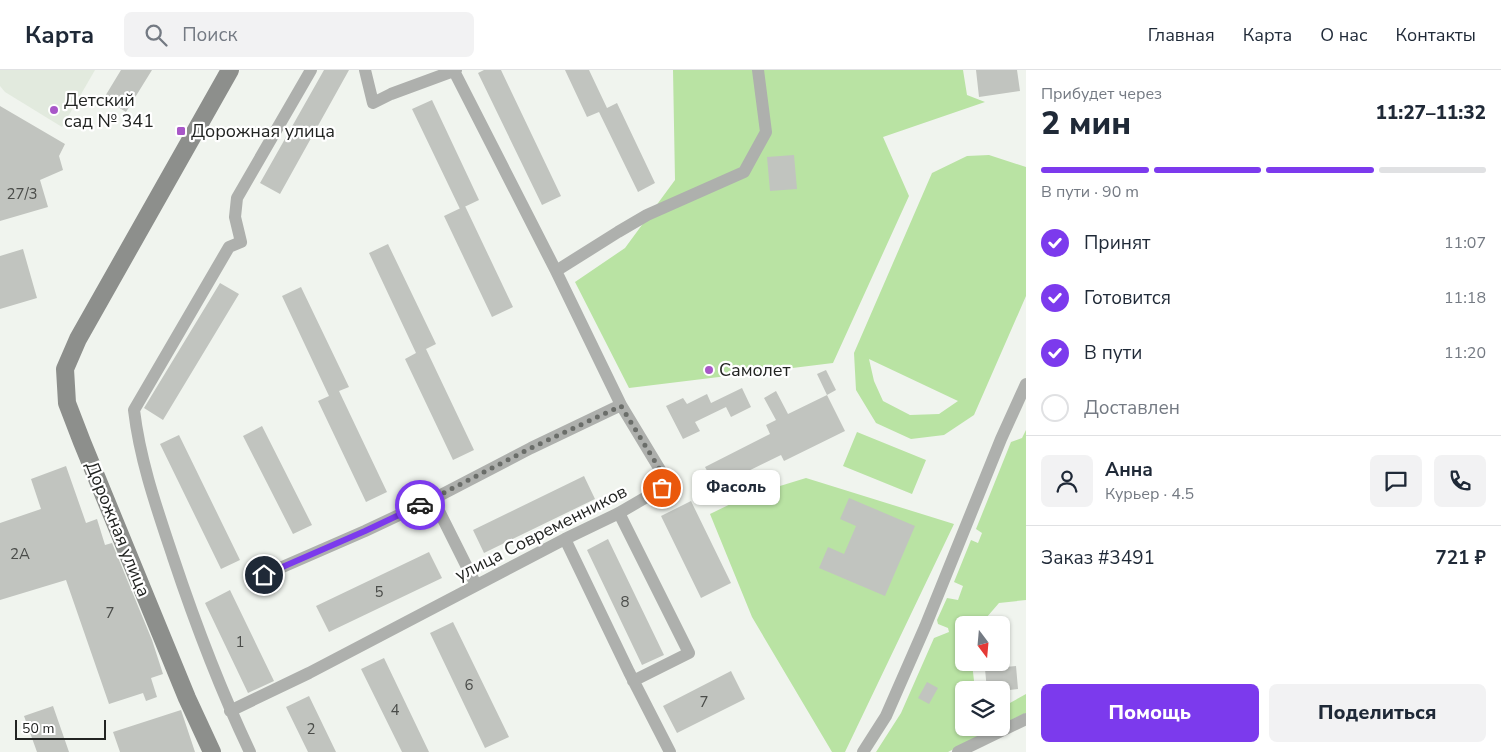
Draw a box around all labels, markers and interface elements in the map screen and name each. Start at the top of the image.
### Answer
search box [124,12,474,57]
text: Карта [25,19,94,51]
icon: search [142,21,170,49]
text: Поиск [182,22,237,48]
text: Главная [1148,23,1215,47]
text: Карта [1243,23,1292,47]
text: О нас [1320,23,1368,47]
text: Контакты [1396,23,1476,47]
text: Прибудет через [1041,83,1162,105]
place label: Детский сад № 341 [64,88,154,133]
text: 11:27–11:32 [1375,100,1486,126]
text: 2 мин [1041,102,1131,145]
marker: Детский сад № 341 [48,104,60,116]
place label: Дорожная улица [191,119,335,143]
marker: Дорожная улица [175,125,187,137]
text: В пути · 90 m [1041,181,1139,203]
house number: 27/3 [6,184,38,204]
icon: check [1041,229,1069,257]
text: Принят [1084,230,1151,256]
text: 11:07 [1444,232,1486,254]
icon: check [1041,284,1069,312]
text: Готовится [1084,285,1171,311]
text: 11:18 [1444,287,1486,309]
icon: check [1041,339,1069,367]
text: В пути [1084,340,1142,366]
text: 11:20 [1444,342,1486,364]
place label: Самолет [719,358,791,382]
marker: Самолет [703,364,715,376]
text: Доставлен [1084,395,1180,421]
button: person [1041,455,1093,507]
button: chat [1370,455,1422,507]
button: phone [1434,455,1486,507]
text: Анна [1105,457,1153,483]
street label: Дорожная улица [80,458,156,600]
pin [641,467,683,509]
callout: Фасоль [692,470,780,506]
icon: bag [648,474,676,502]
text: Фасоль [706,476,766,498]
street label: улица Современников [451,479,631,587]
courier [395,480,445,530]
text: Курьер · 4.5 [1105,483,1194,505]
icon: car [406,491,434,519]
house number: 2А [10,544,30,564]
text: Заказ #3491 [1041,545,1155,571]
text: 721 ₽ [1435,545,1486,571]
pin [243,554,285,596]
icon: home [250,561,278,589]
house number: 5 [374,582,384,602]
house number: 8 [620,592,630,612]
house number: 7 [105,603,115,623]
north arrow [955,616,1010,671]
map controls [955,616,1010,736]
house number: 1 [235,632,245,652]
house number: 6 [464,675,474,695]
button: layers [955,681,1010,736]
button: Помощь [1041,684,1259,742]
button: Поделиться [1269,684,1486,742]
house number: 7 [699,692,709,712]
house number: 4 [390,700,400,720]
scale bar [15,717,106,740]
text: 50 m [22,719,54,738]
house number: 2 [306,719,316,739]

